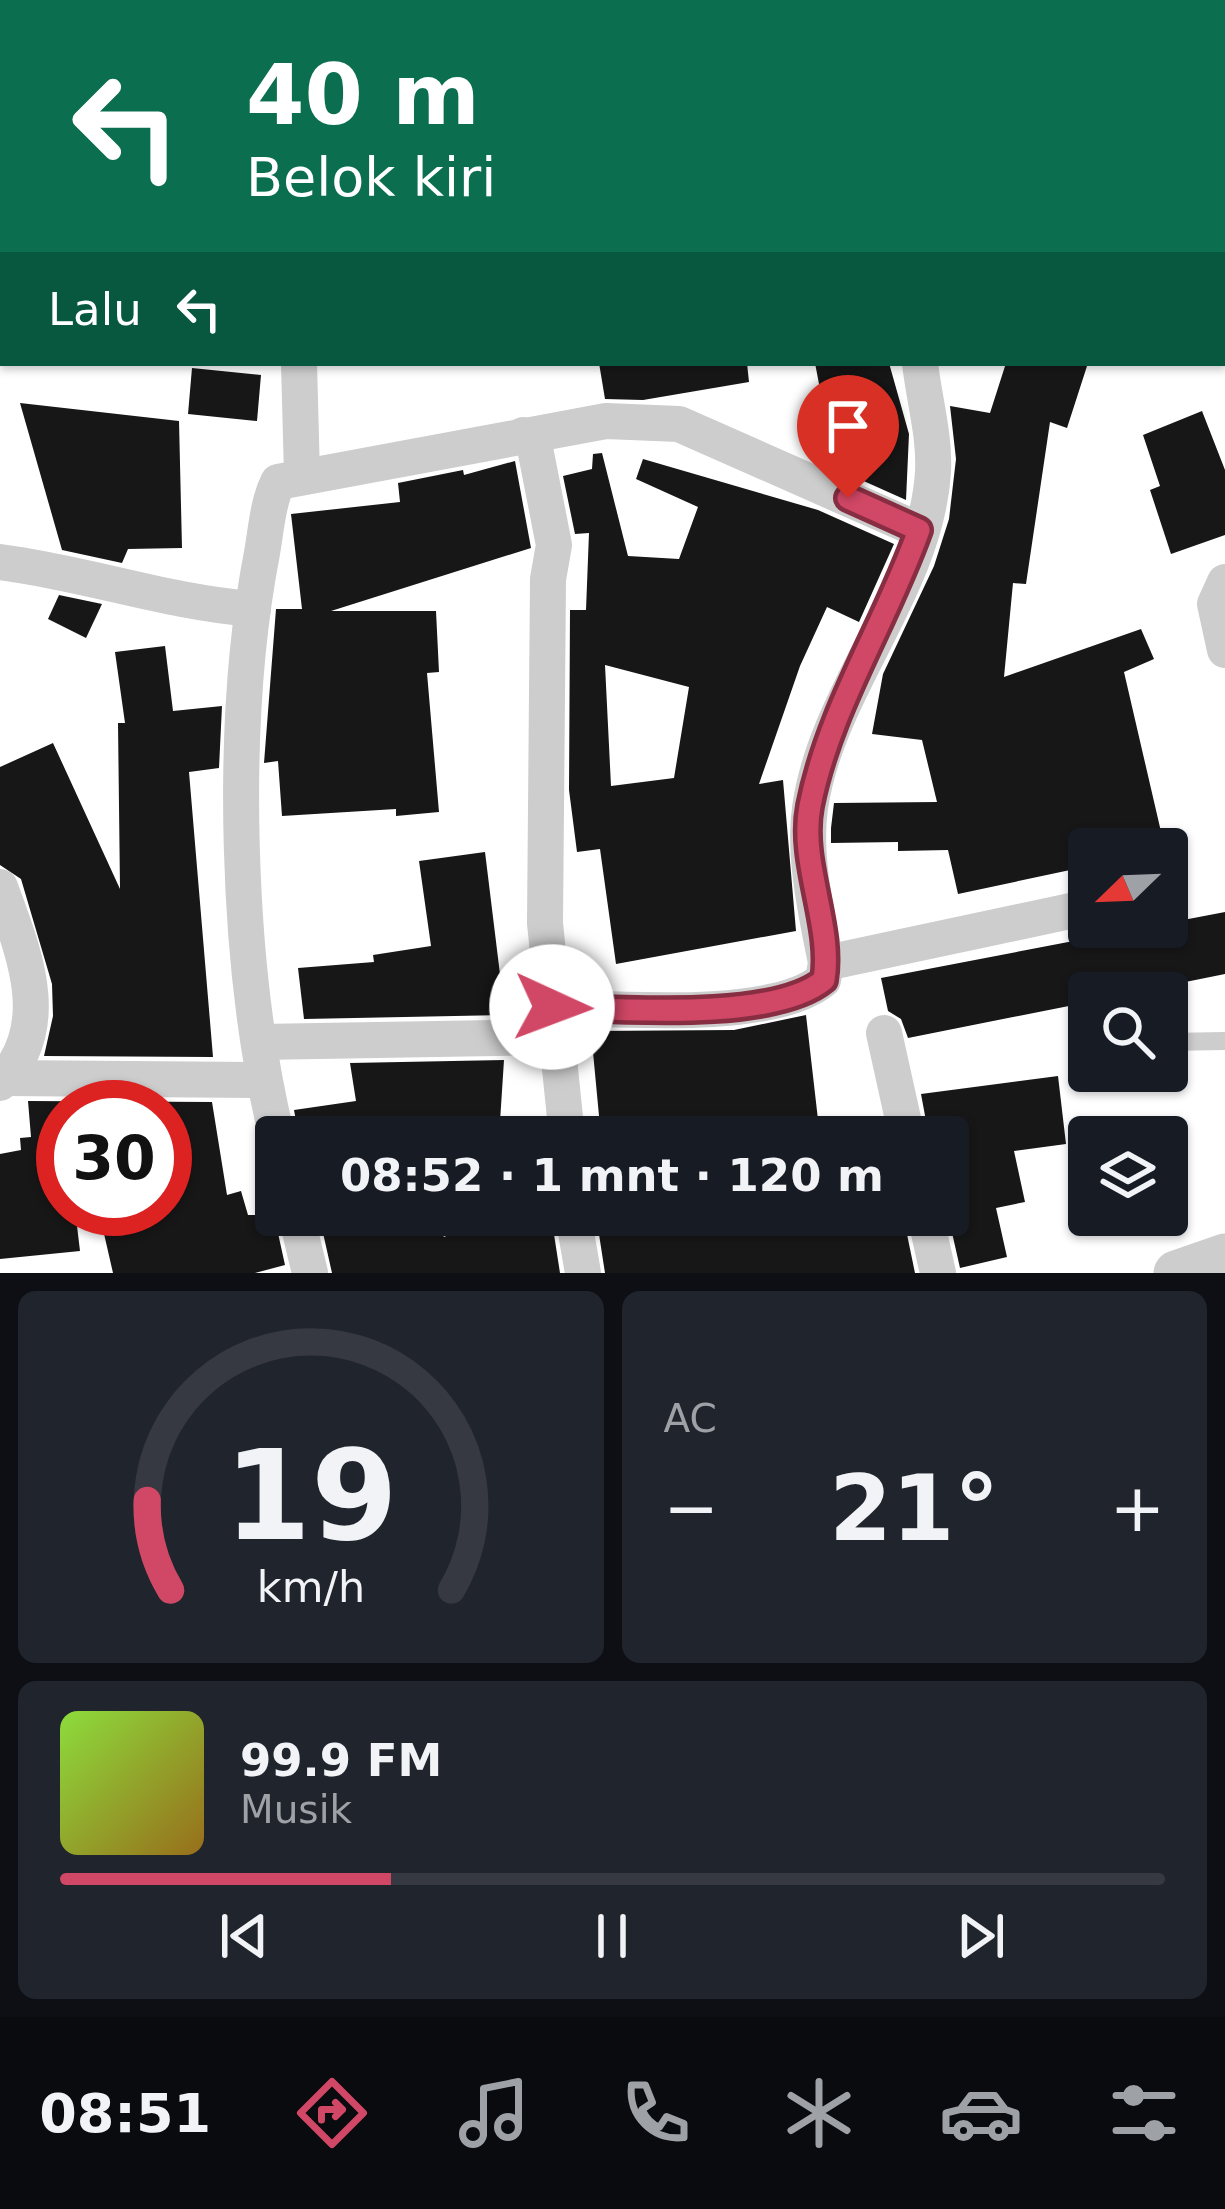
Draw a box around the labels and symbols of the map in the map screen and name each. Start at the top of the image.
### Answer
pin [797,375,899,498]
north arrow [1068,828,1188,948]
position arrow [489,944,615,1070]
speed limit sign: 30 [36,1080,192,1236]

